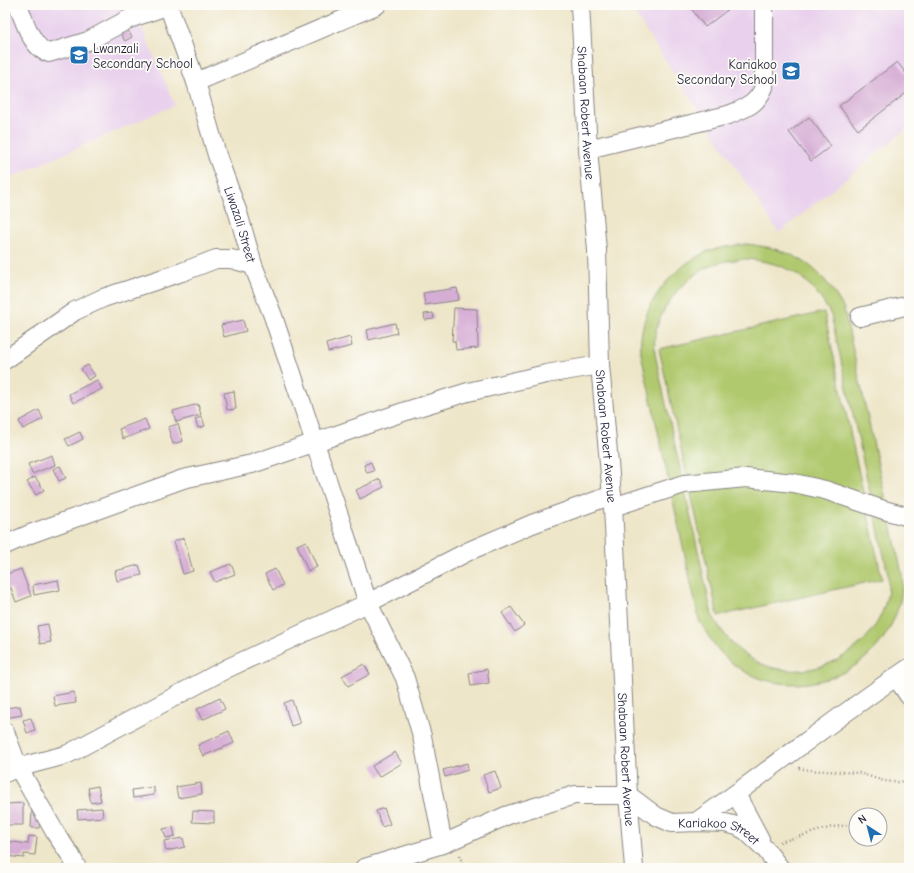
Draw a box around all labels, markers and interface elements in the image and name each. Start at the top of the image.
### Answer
place label: Lwanzali Secondary School [93,41,193,71]
school or university icon: Lwanzali Secondary School [68,44,90,66]
street label: Shabaan Robert Avenue [575,46,598,181]
place label: Kariakoo Secondary School [677,57,777,87]
school or university icon: Kariakoo Secondary School [780,60,802,82]
street label: Liwazali Street [221,184,260,265]
street label: Shabaan Robert Avenue [593,369,620,504]
street label: Shabaan Robert Avenue [615,692,638,827]
north arrow [848,807,888,847]
text: N [856,812,869,827]
street label: Kariakoo Street [678,814,764,848]

